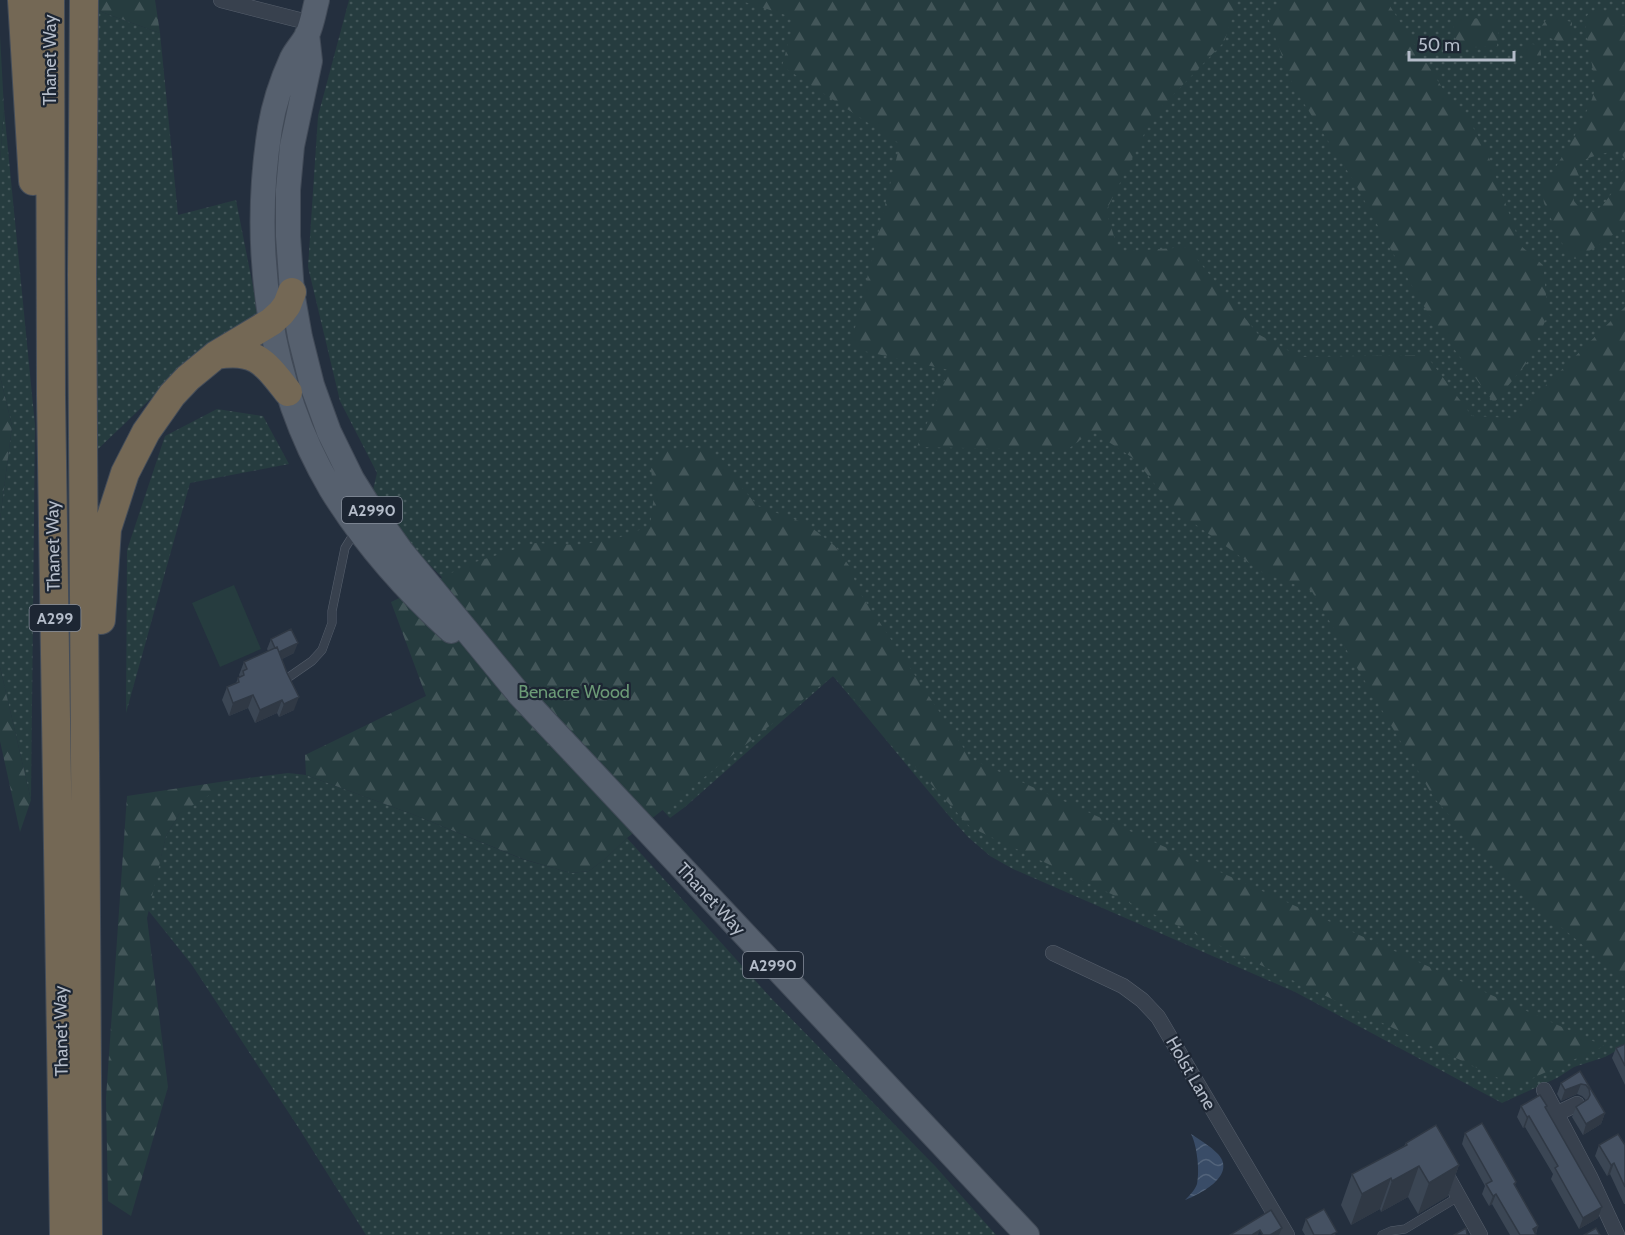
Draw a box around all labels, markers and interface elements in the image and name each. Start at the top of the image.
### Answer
street label: Thanet Way [39,15,61,105]
scale bar [1409,24,1514,62]
text: 50 m [1418,34,1460,56]
road number: A2990 [342,497,402,523]
street label: Thanet Way [41,500,65,592]
road number: A299 [29,605,80,631]
park label: Benacre Wood [518,681,630,703]
street label: Thanet Way [672,858,750,940]
road number: A2990 [743,952,803,978]
street label: Thanet Way [49,985,73,1077]
street label: Holst Lane [1161,1032,1221,1114]

